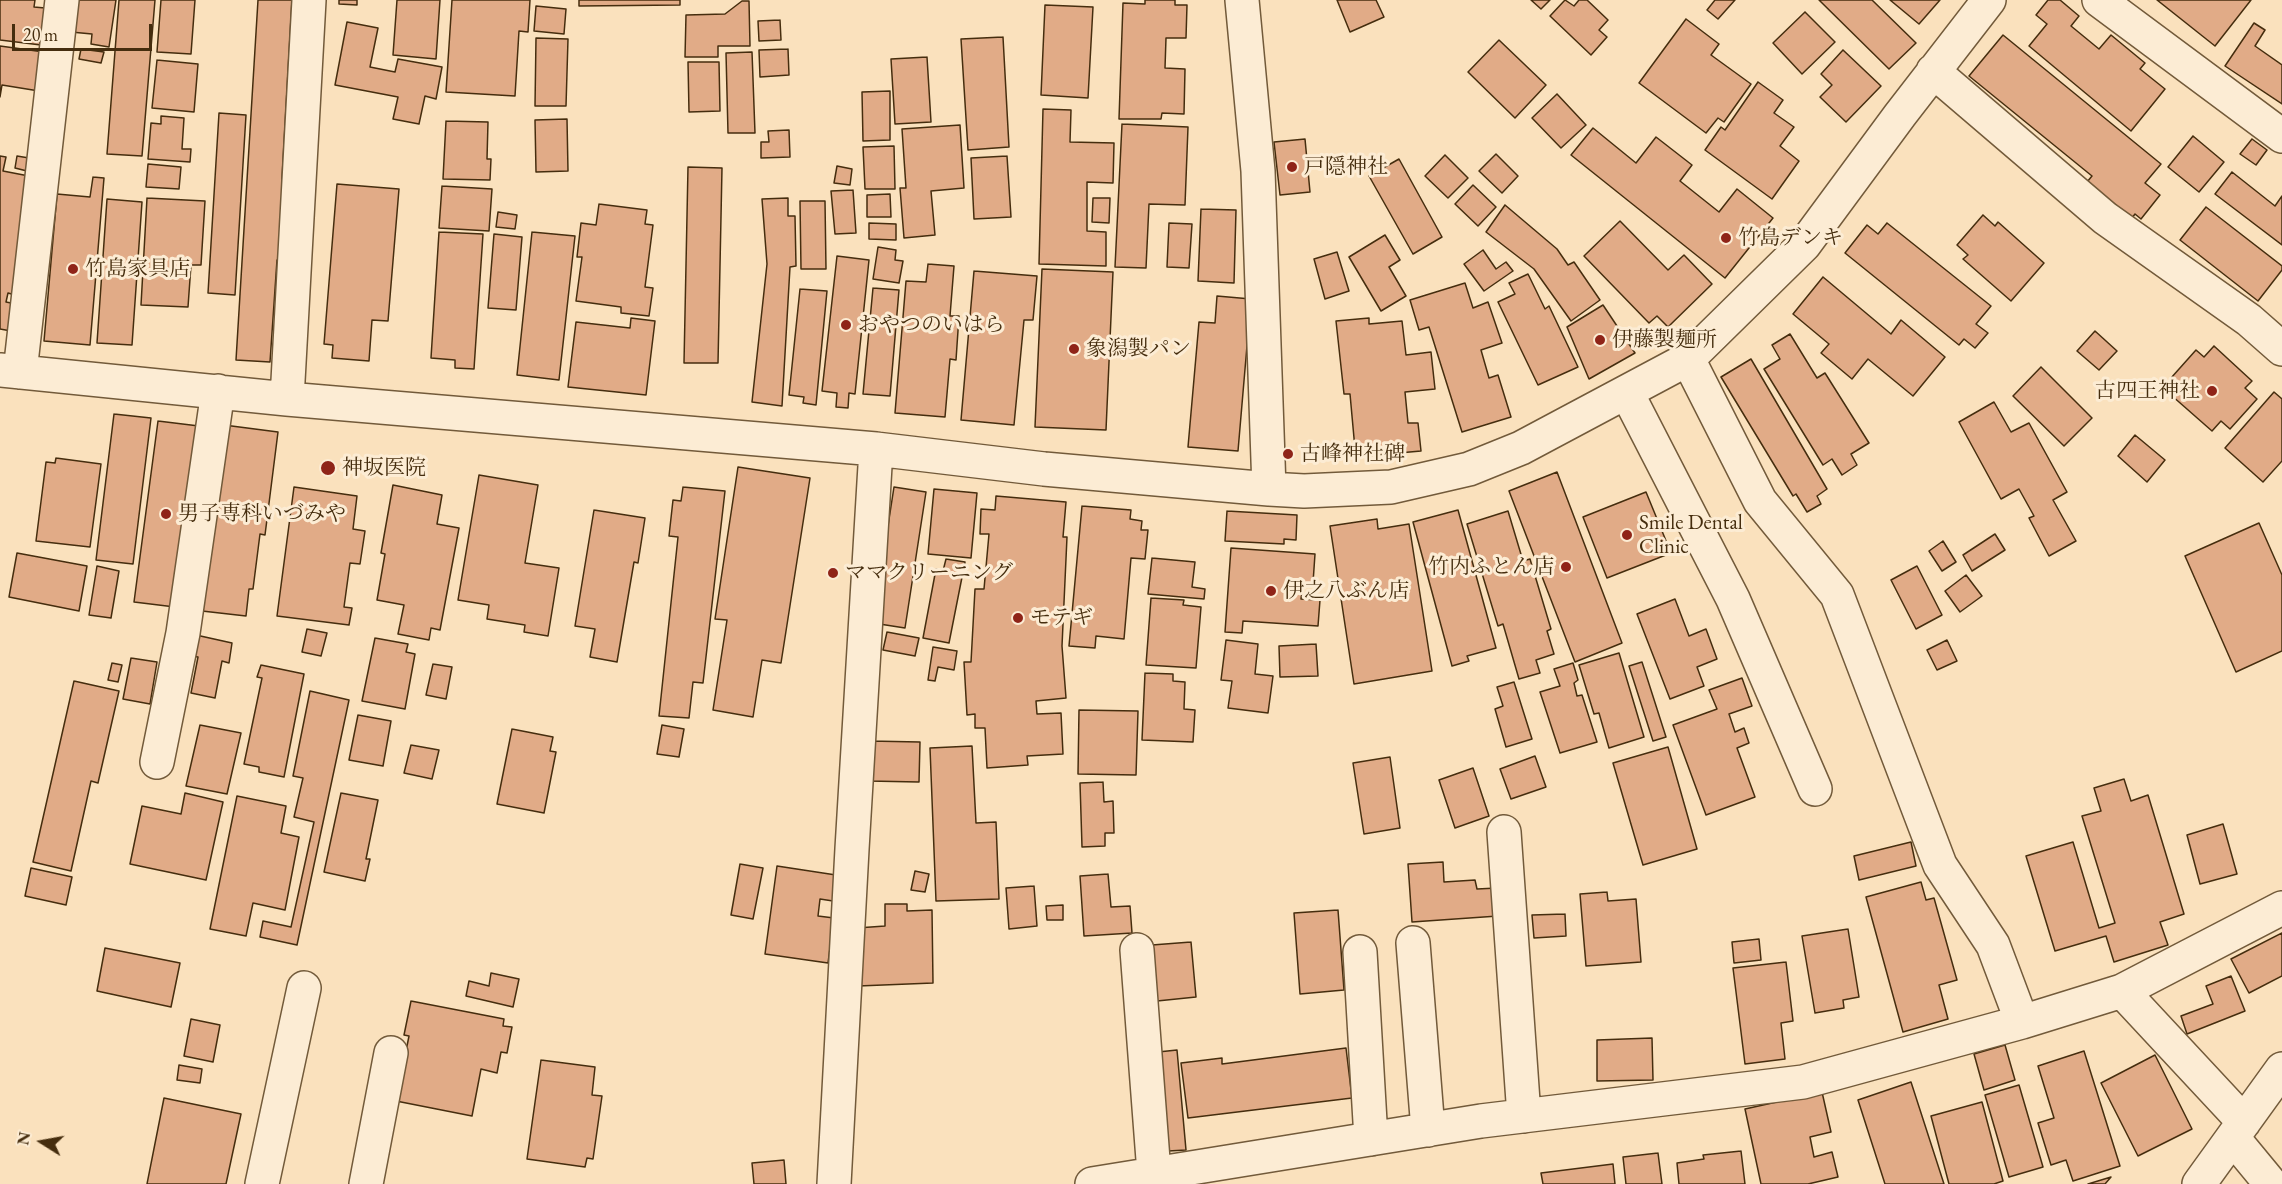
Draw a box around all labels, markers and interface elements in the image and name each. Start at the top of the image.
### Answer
scale bar [15,12,154,50]
text: 20 m [23,23,58,46]
place label: 戸隠神社 [1304,154,1388,180]
marker: 戸隠神社 [1285,160,1299,174]
place label: 竹島デンキ [1738,225,1843,251]
marker: 竹島デンキ [1719,231,1733,245]
place label: 竹島家具店 [85,256,190,282]
marker: 竹島家具店 [66,262,80,276]
place label: おやつのいはら [858,312,1005,338]
marker: おやつのいはら [839,318,853,332]
place label: 伊藤製麺所 [1612,327,1717,353]
marker: 伊藤製麺所 [1593,333,1607,347]
place label: 象潟製パン [1086,336,1191,362]
marker: 象潟製パン [1067,342,1081,356]
place label: 古四王神社 [2095,378,2200,404]
marker: 古四王神社 [2205,384,2219,398]
place label: 古峰神社碑 [1300,441,1405,467]
marker: 古峰神社碑 [1281,447,1295,461]
place label: 神坂医院 [342,455,426,481]
marker: 神坂医院 [319,459,337,477]
place label: 男子専科いづみや [178,501,346,527]
marker: 男子専科いづみや [159,507,173,521]
place label: Smile Dental Clinic [1639,510,1743,560]
marker: Smile Dental Clinic [1620,528,1634,542]
place label: 竹内ふとん店 [1428,554,1554,580]
place label: ママクリーニング [845,560,1013,586]
marker: 竹内ふとん店 [1559,560,1573,574]
marker: ママクリーニング [826,566,840,580]
place label: 伊之八ぶん店 [1283,578,1409,604]
marker: 伊之八ぶん店 [1264,584,1278,598]
place label: モテギ [1030,605,1093,631]
marker: モテギ [1011,611,1025,625]
north arrow [12,1112,72,1172]
text: N [12,1130,35,1147]

